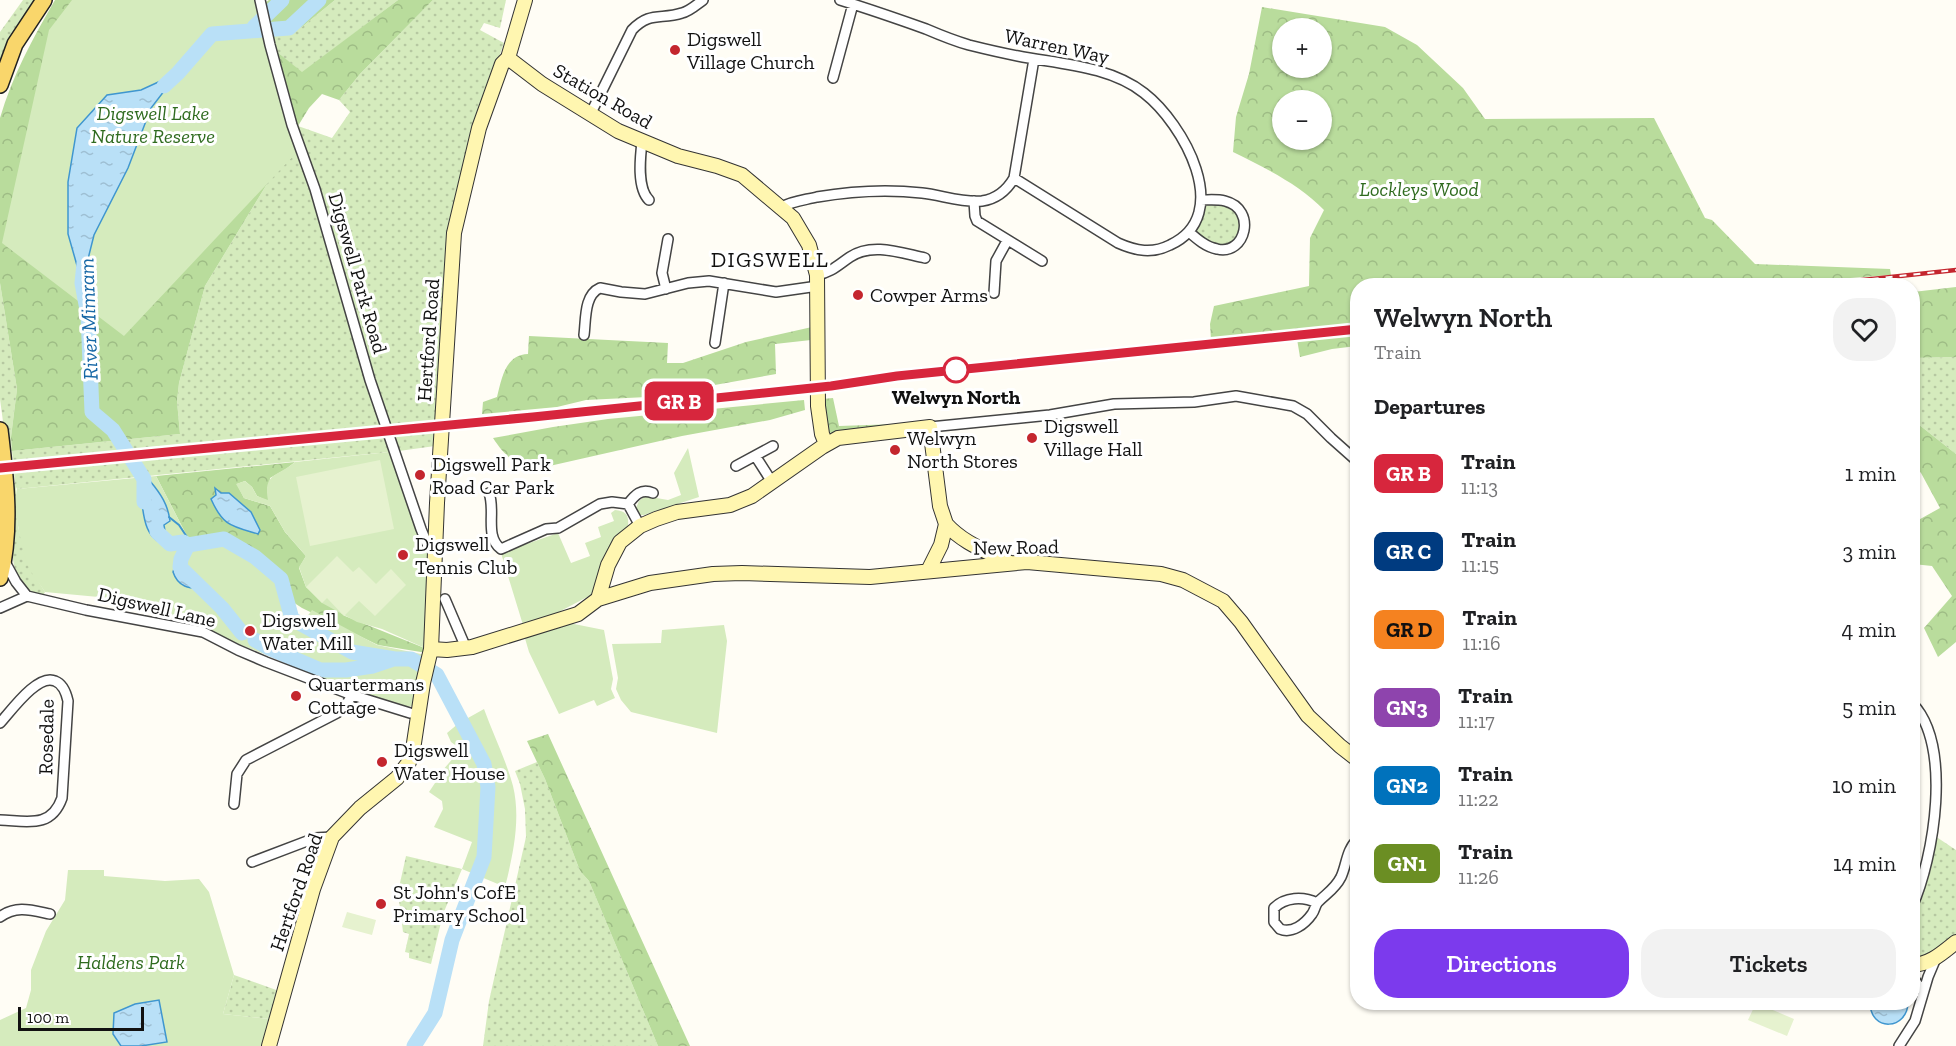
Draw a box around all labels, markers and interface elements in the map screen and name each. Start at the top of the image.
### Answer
map controls [1272,18,1332,150]
button: + [1272,18,1332,78]
street label: Warren Way [1003,23,1112,69]
place label: Digswell Village Church [686,27,815,74]
marker: Digswell Village Church [668,43,682,57]
street label: Station Road [549,58,657,134]
button: − [1272,90,1332,150]
park label: Digswell Lake Nature Reserve [91,101,215,148]
park label: Lockleys Wood [1359,177,1479,201]
street label: Digswell Park Road [324,190,392,356]
district label: DIGSWELL [711,246,829,273]
water label: River Mimram [73,258,103,380]
street label: Hertford Road [412,278,444,402]
place label: Cowper Arms [870,283,988,307]
marker: Cowper Arms [851,288,865,302]
button: heart [1833,298,1896,361]
text: Welwyn North [1374,301,1552,334]
text: Train [1374,340,1421,364]
marker: Welwyn North [943,357,969,383]
line badge: GR B [637,382,721,420]
place label: Welwyn North [892,385,1021,409]
text: GR B [657,389,701,414]
text: Departures [1374,393,1485,420]
place label: Digswell Village Hall [1043,414,1143,461]
place label: Welwyn North Stores [907,426,1018,473]
marker: Digswell Village Hall [1025,431,1039,445]
marker: Welwyn North Stores [888,443,902,457]
text: Train [1461,448,1516,475]
place label: Digswell Park Road Car Park [432,452,555,499]
text: 1 min [1845,460,1896,487]
text: GR B [1386,461,1431,486]
marker: Digswell Park Road Car Park [413,468,427,482]
text: 11:13 [1461,475,1498,499]
text: Train [1461,526,1516,553]
place label: Digswell Tennis Club [415,532,517,579]
street label: New Road [973,534,1059,560]
text: 3 min [1842,538,1896,565]
text: GR C [1386,539,1431,564]
marker: Digswell Tennis Club [396,548,410,562]
text: 11:15 [1461,553,1499,577]
street label: Digswell Lane [96,582,218,632]
text: Train [1462,604,1517,631]
place label: Digswell Water Mill [262,608,353,655]
text: 4 min [1841,616,1896,643]
text: GR D [1386,617,1432,642]
marker: Digswell Water Mill [243,624,257,638]
text: 11:16 [1462,631,1501,655]
place label: Quartermans Cottage [308,672,424,719]
text: Train [1458,682,1513,709]
marker: Quartermans Cottage [289,689,303,703]
text: 5 min [1842,694,1896,721]
text: GN3 [1386,695,1428,720]
street label: Rosedale [33,699,59,775]
text: 11:17 [1458,709,1495,733]
place label: Digswell Water House [394,738,505,785]
marker: Digswell Water House [375,755,389,769]
text: Train [1458,760,1513,787]
text: 10 min [1832,772,1896,799]
text: GN2 [1386,773,1428,798]
text: 11:22 [1458,787,1498,811]
street label: Hertford Road [265,830,327,954]
text: Train [1458,838,1513,865]
text: 14 min [1833,850,1896,877]
text: GN1 [1388,851,1426,876]
text: 11:26 [1458,865,1499,889]
place label: St John's CofE Primary School [393,880,525,927]
marker: St John's CofE Primary School [374,897,388,911]
button: Directions [1374,929,1629,998]
button: Tickets [1641,929,1896,998]
park label: Haldens Park [77,950,185,974]
scale bar [18,1004,144,1032]
text: 100 m [27,1008,69,1027]

